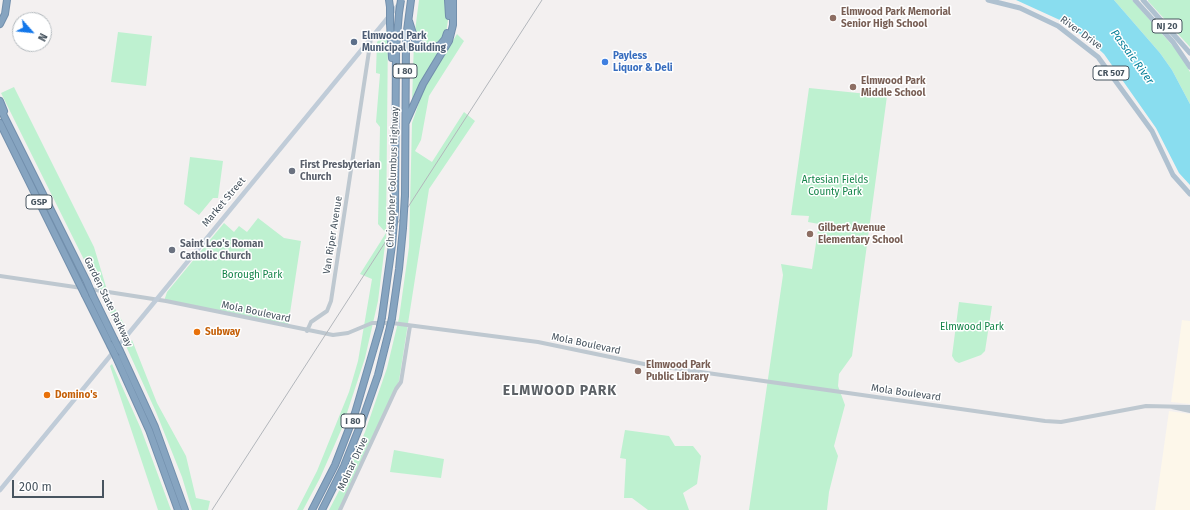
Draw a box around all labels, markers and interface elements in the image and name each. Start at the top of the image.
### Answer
place label: Elmwood Park Memorial Senior High School [841,6,951,30]
north arrow [12,12,52,52]
marker: Elmwood Park Memorial Senior High School [828,13,838,23]
street label: River Drive [1058,14,1104,52]
road number: NJ 20 [1152,19,1182,33]
water label: Passaic River [1108,27,1156,87]
place label: Elmwood Park Municipal Building [362,30,446,54]
text: N [35,31,50,43]
marker: Elmwood Park Municipal Building [349,37,359,47]
place label: Payless Liquor & Deli [613,50,673,74]
marker: Payless Liquor & Deli [600,57,610,67]
road number: I 80 [393,64,417,78]
road number: CR 507 [1093,66,1129,80]
place label: Elmwood Park Middle School [861,75,926,98]
marker: Elmwood Park Middle School [848,82,858,92]
street label: Christopher Columbus Highway [385,106,401,248]
place label: First Presbyterian Church [300,159,381,182]
marker: First Presbyterian Church [287,166,297,176]
park label: Artesian Fields County Park [802,174,868,198]
street label: Market Street [200,175,248,229]
road number: GSP [26,195,52,209]
street label: Van Riper Avenue [321,195,345,275]
place label: Gilbert Avenue Elementary School [818,222,903,246]
marker: Gilbert Avenue Elementary School [805,229,815,239]
place label: Saint Leo's Roman Catholic Church [180,238,263,262]
marker: Saint Leo's Roman Catholic Church [167,245,177,255]
street label: Garden State Parkway [81,255,135,349]
park label: Borough Park [222,269,282,281]
street label: Mola Boulevard [220,299,292,325]
park label: Elmwood Park [940,321,1004,333]
place label: Subway [205,326,240,338]
marker: Subway [192,327,202,337]
street label: Mola Boulevard [550,331,622,357]
place label: Elmwood Park Public Library [646,359,711,382]
marker: Elmwood Park Public Library [633,366,643,376]
street label: Mola Boulevard [870,382,942,404]
district label: ELMWOOD PARK [503,383,617,399]
place label: Domino's [55,389,97,401]
marker: Domino's [42,390,52,400]
road number: I 80 [341,414,365,428]
street label: Molnar Drive [335,435,371,493]
scale bar [14,472,106,498]
text: 200 m [19,480,52,494]

